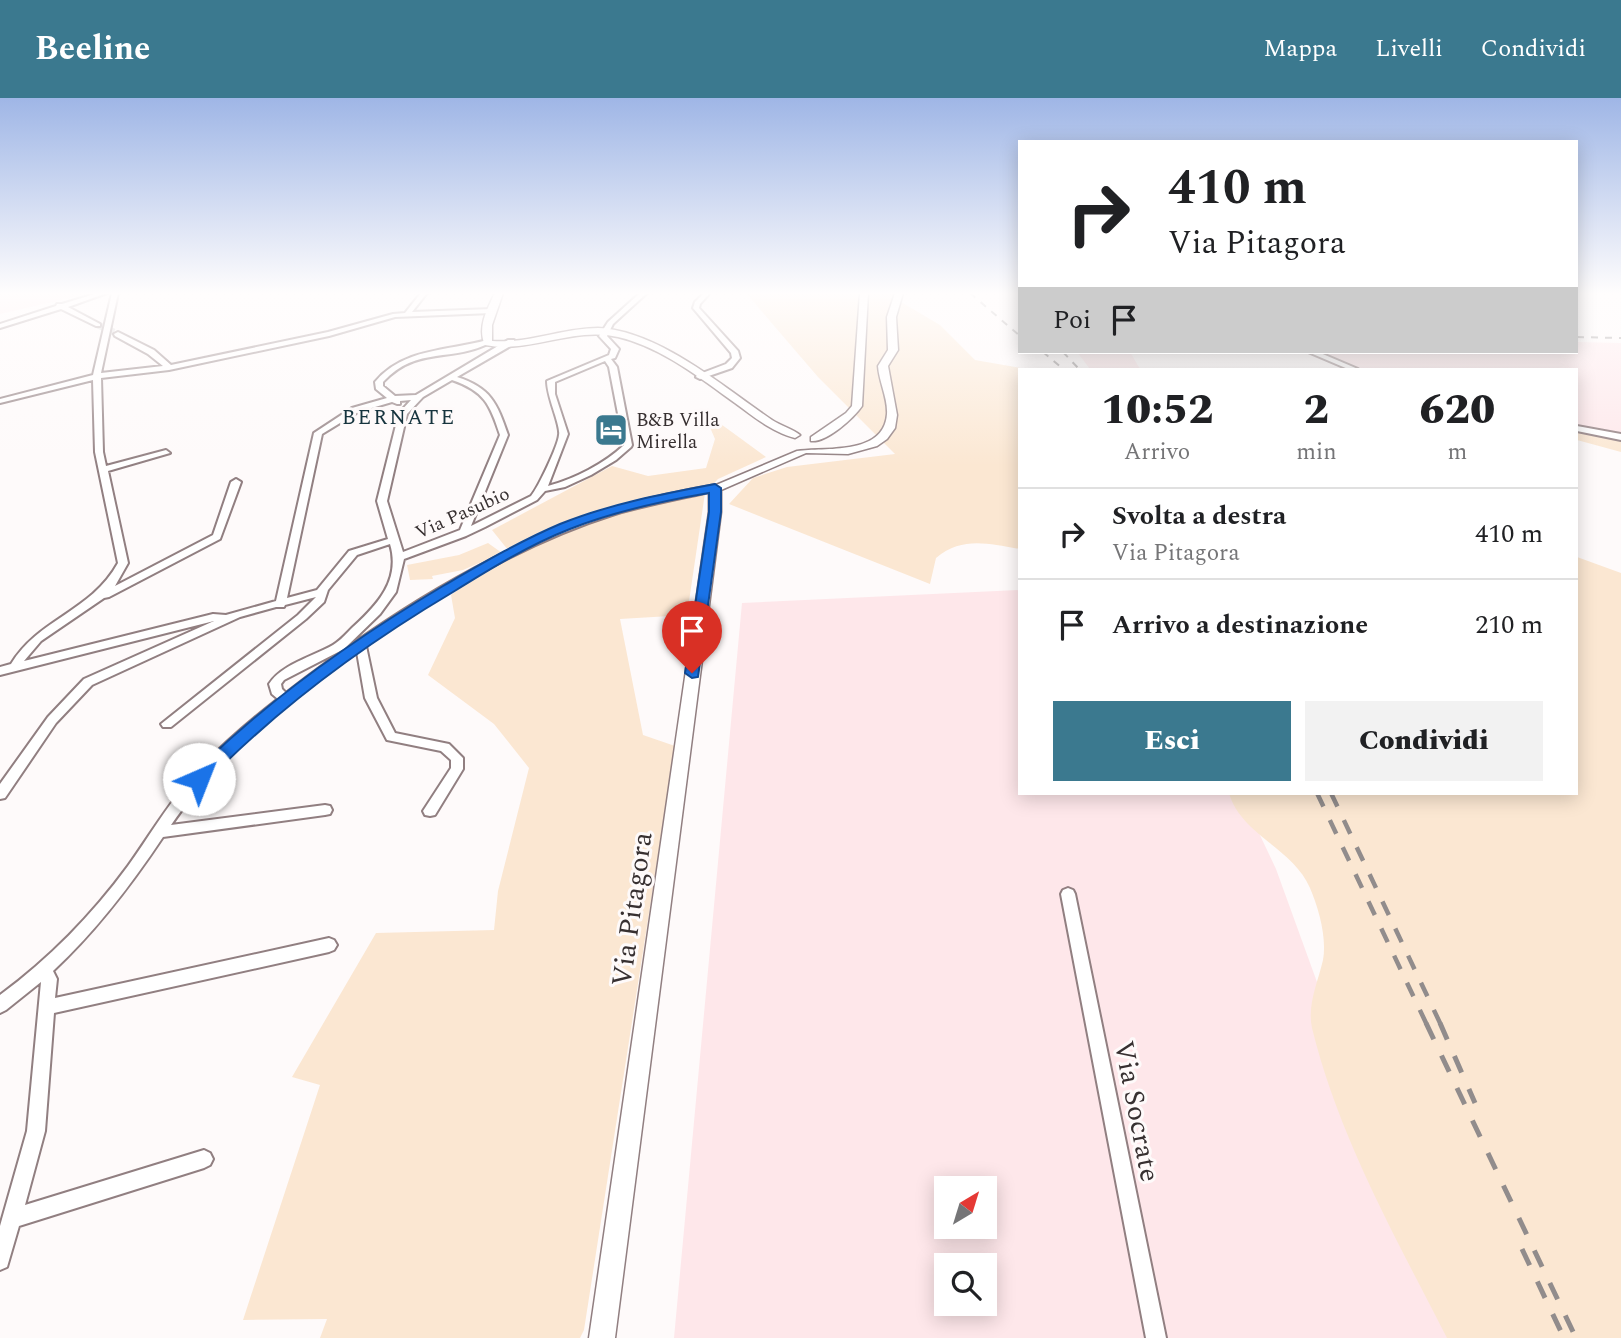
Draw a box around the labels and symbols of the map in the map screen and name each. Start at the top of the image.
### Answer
district label: BERNATE [342,402,456,434]
place label: B&B Villa Mirella [636,406,720,457]
hotel icon: B&B Villa Mirella [592,411,630,449]
street label: Via Pasubio [411,480,515,547]
pin [662,601,722,673]
position arrow [162,742,236,816]
street label: Via Pitagora [600,829,665,989]
street label: Via Socrate [1102,1037,1171,1185]
north arrow [934,1176,998,1239]

